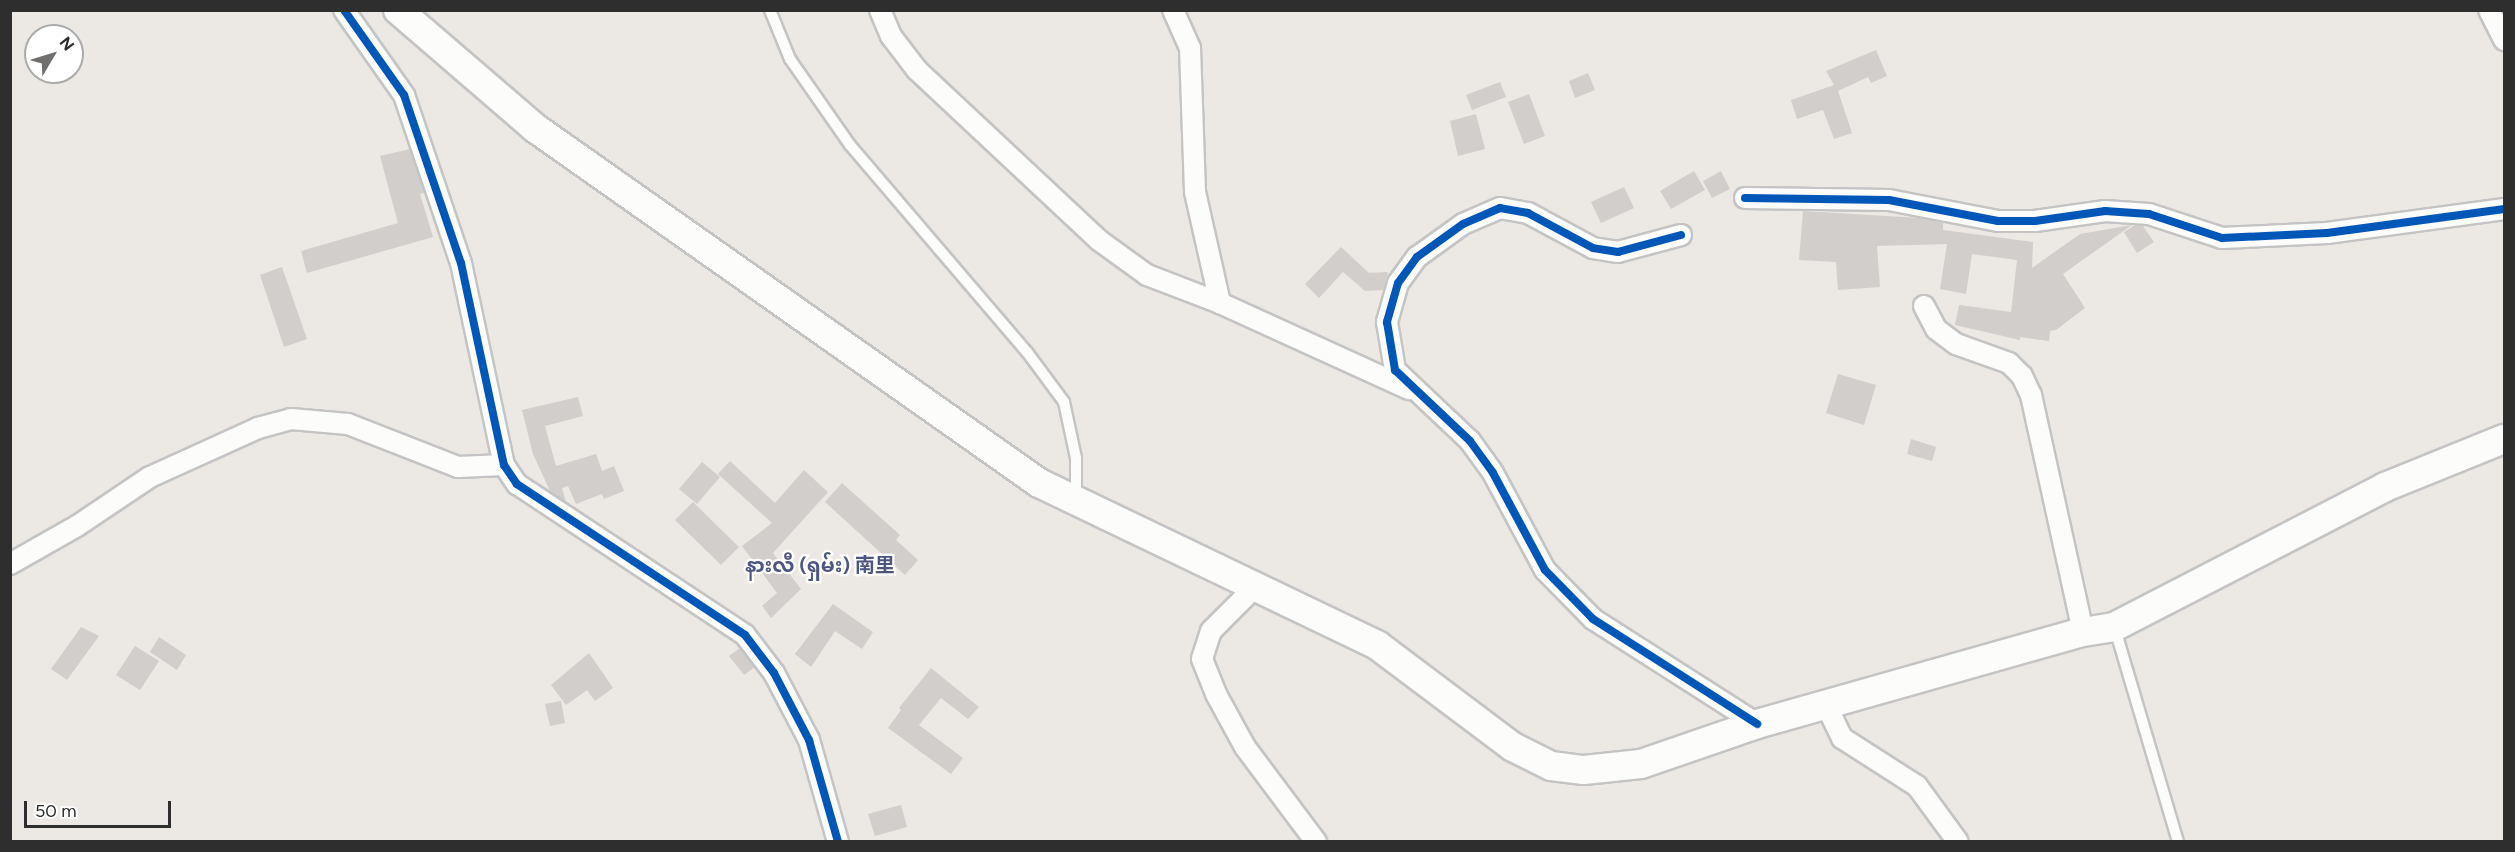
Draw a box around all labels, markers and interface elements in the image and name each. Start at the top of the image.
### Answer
north arrow [24,24,84,84]
text: N [56,33,78,55]
district label: နားလီ (ရှမ်း) 南里 [745,553,895,577]
scale bar [27,789,174,827]
text: 50 m [35,800,77,822]

